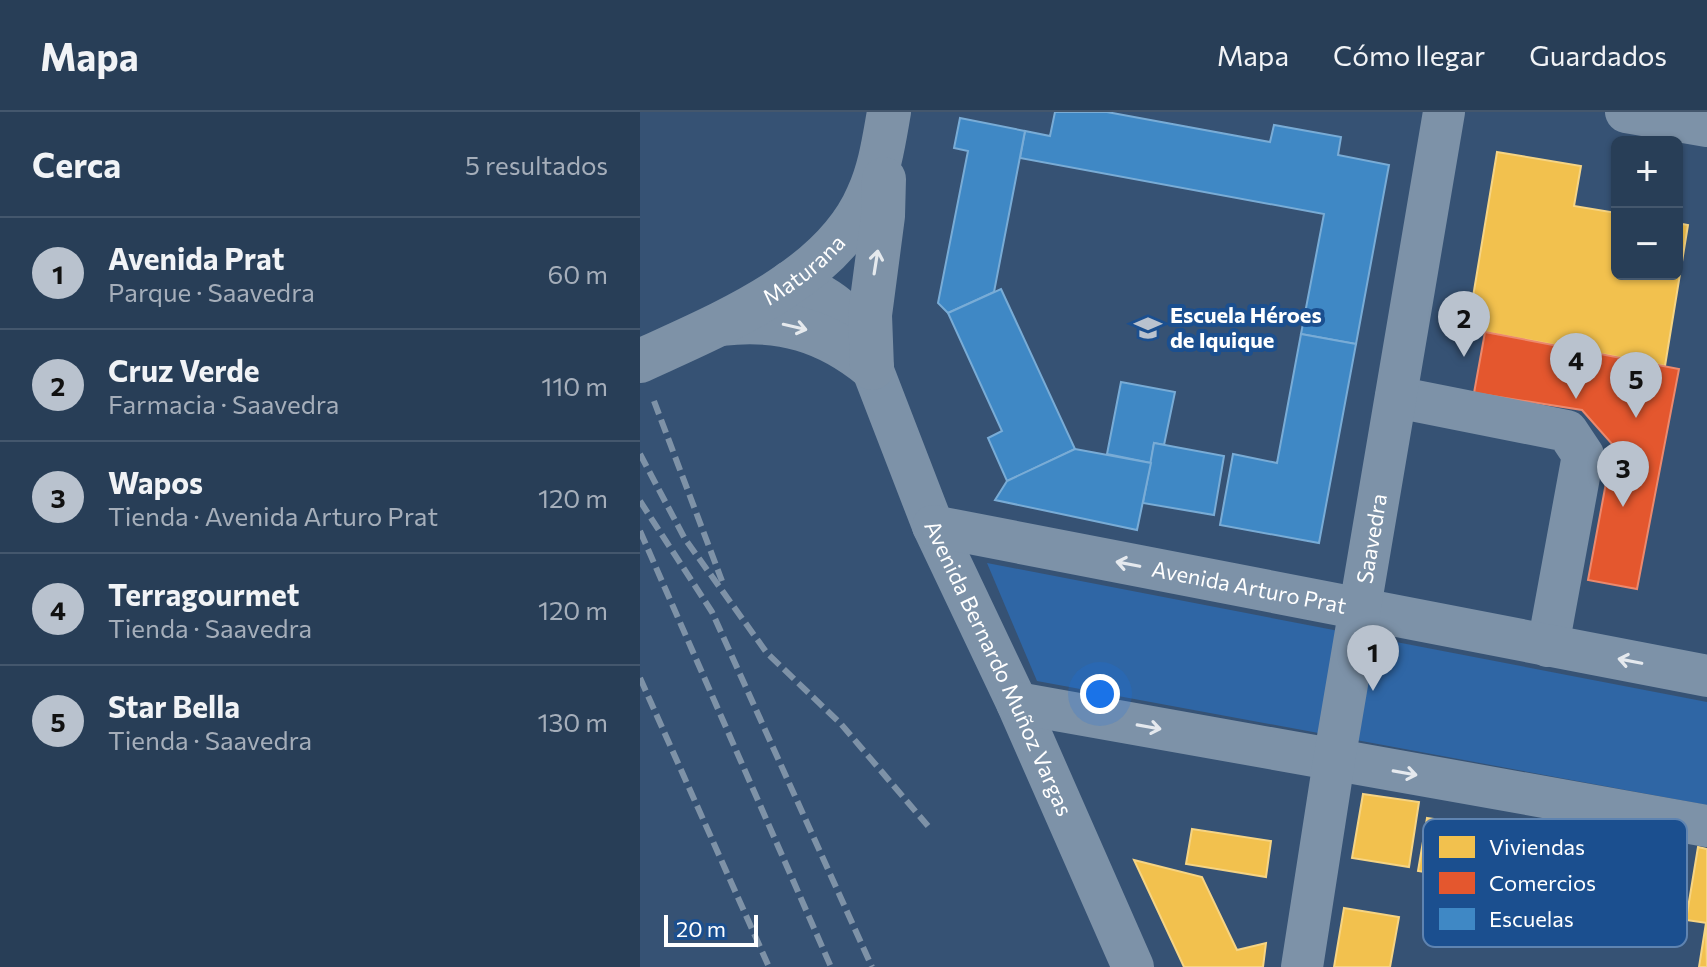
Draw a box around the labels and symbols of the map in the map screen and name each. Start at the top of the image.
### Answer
street label: Maturana [757,229,850,311]
one-way arrow [869,250,884,275]
pin: 2 [1438,291,1490,357]
place label: Escuela Héroes de Iquique [1170,301,1322,353]
school or university icon: Escuela Héroes de Iquique [1133,313,1163,343]
one-way arrow [782,320,808,335]
pin: 4 [1550,333,1602,399]
pin: 5 [1610,352,1662,418]
pin: 3 [1597,441,1649,507]
street label: Saavedra [1350,491,1392,586]
street label: Avenida Bernardo Muñoz Vargas [919,516,1079,820]
street label: Avenida Arturo Prat [1150,555,1349,619]
one-way arrow [1115,556,1141,571]
pin: 1 [1347,625,1399,691]
one-way arrow [1618,653,1644,668]
your location [1080,674,1120,714]
one-way arrow [1136,721,1161,736]
one-way arrow [1392,766,1417,781]
legend [1423,819,1687,947]
text: Viviendas [1489,833,1585,860]
text: Comercios [1489,869,1596,896]
text: Escuelas [1489,905,1574,932]
scale bar [664,911,758,947]

